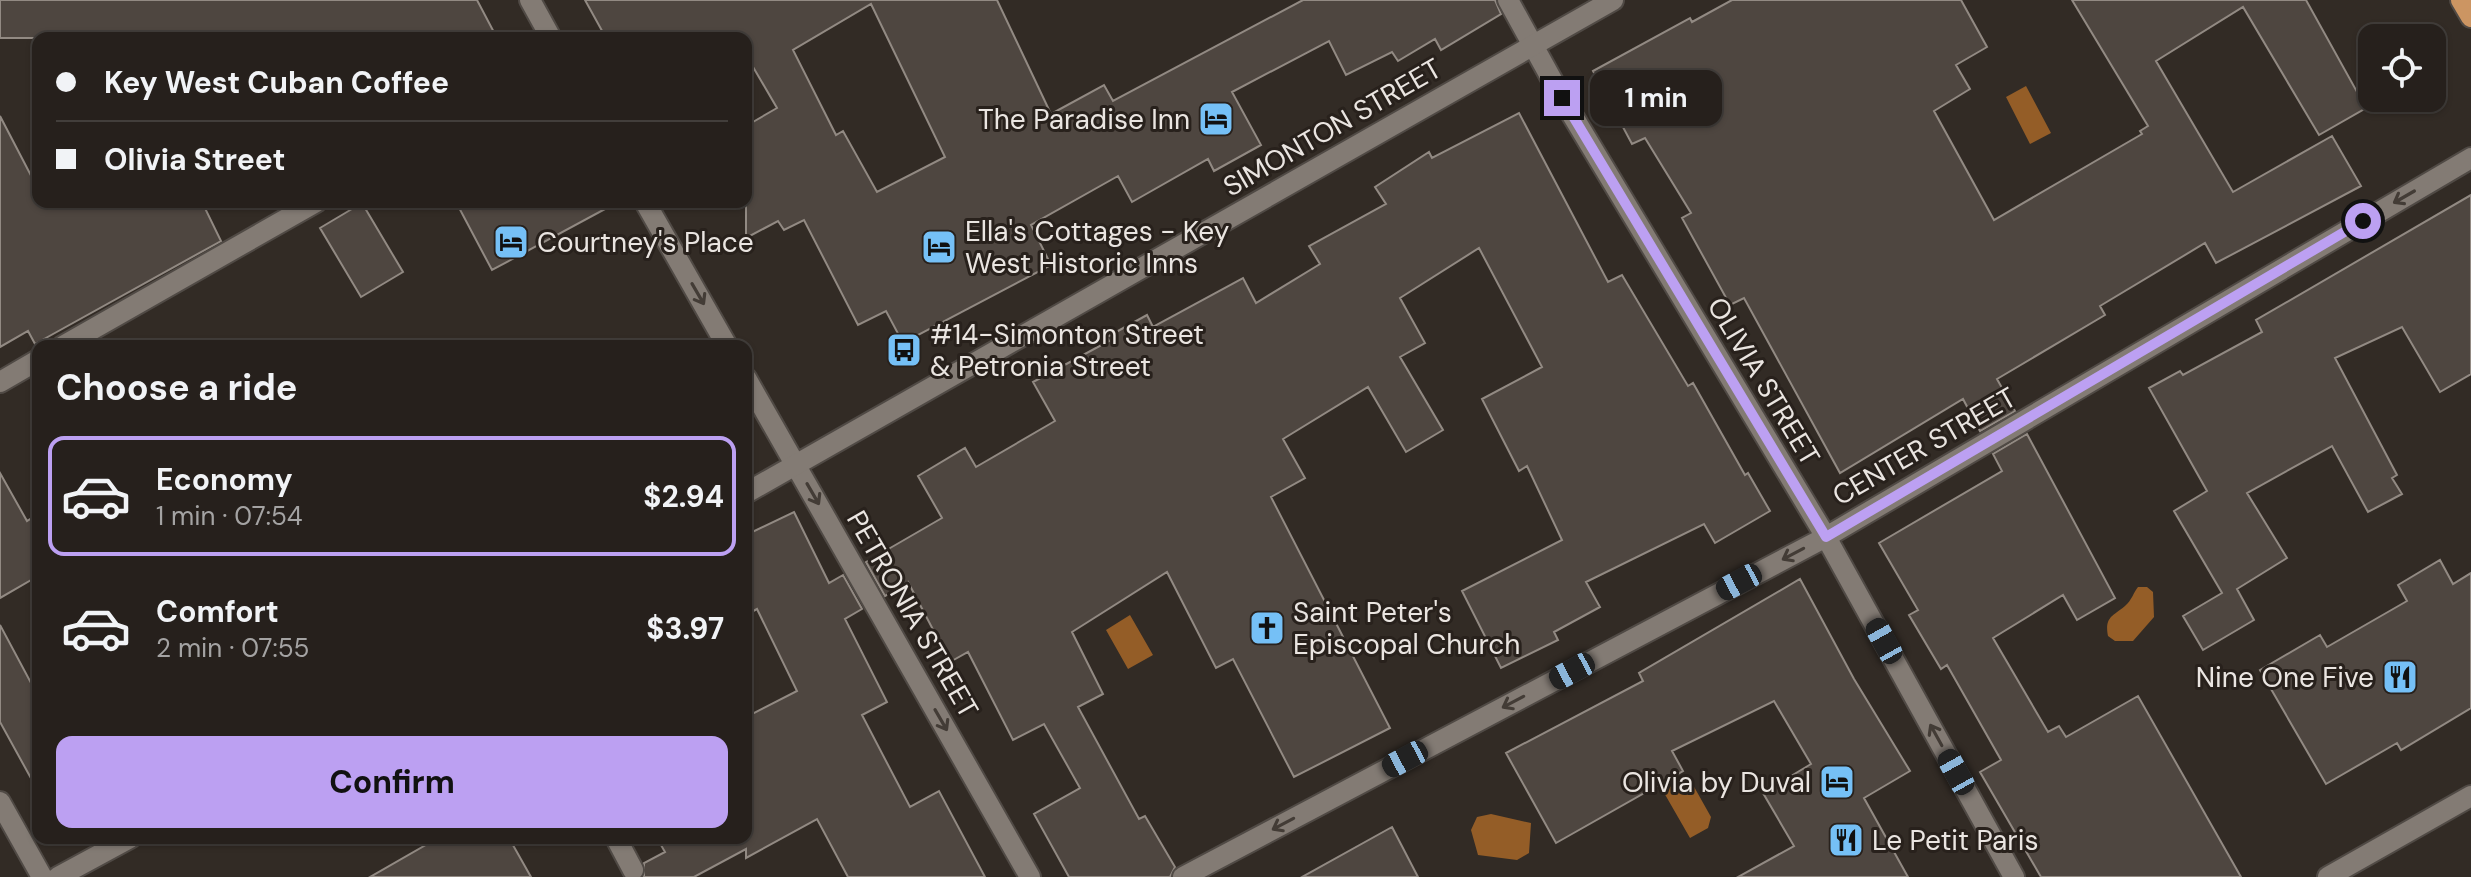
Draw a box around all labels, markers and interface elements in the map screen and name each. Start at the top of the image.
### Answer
map controls [2358,24,2446,112]
button: locate [2358,24,2446,112]
street label: SIMONTON STREET [1216,50,1448,205]
text: Key West Cuban Coffee [104,63,449,102]
callout: 1 min [1590,70,1722,126]
route end [1544,80,1580,116]
text: 1 min [1624,81,1688,115]
hotel icon: The Paradise Inn [1197,100,1235,138]
place label: The Paradise Inn [978,101,1190,138]
text: Olivia Street [104,140,286,179]
one-way arrow [2393,189,2416,205]
route start [2345,203,2381,239]
place label: Ella's Cottages - Key West Historic Inns [965,213,1229,282]
hotel icon: Courtney's Place [492,223,530,261]
place label: Courtney's Place [537,224,754,261]
hotel icon: Ella's Cottages - Key West Historic Inns [920,228,958,266]
one-way arrow [690,282,706,305]
street label: OLIVIA STREET [1699,290,1828,472]
place label: #14-Simonton Street & Petronia Street [930,316,1204,385]
bus stop icon: #14-Simonton Street & Petronia Street [885,331,923,369]
text: Choose a ride [56,364,297,411]
street label: CENTER STREET [1826,379,2023,514]
icon: car [60,460,132,532]
text: Economy [156,460,293,499]
text: $2.94 [643,477,724,516]
one-way arrow [806,482,821,506]
text: 1 min · 07:54 [156,499,303,533]
street label: PETRONIA STREET [838,504,987,725]
one-way arrow [1781,547,1805,563]
car [1712,560,1766,604]
icon: car [60,592,132,664]
text: Comfort [156,592,279,631]
place label: Saint Peter's Episcopal Church [1293,594,1520,663]
text: $3.97 [646,609,724,648]
church icon: Saint Peter's Episcopal Church [1248,609,1286,647]
car [1862,614,1906,668]
text: 2 min · 07:55 [156,631,309,665]
car [1545,649,1599,693]
restaurant icon: Nine One Five [2381,658,2419,696]
place label: Nine One Five [2196,659,2374,696]
one-way arrow [1502,695,1526,711]
one-way arrow [934,708,949,732]
one-way arrow [1927,724,1943,748]
button: Confirm [56,736,728,828]
car [1378,737,1432,781]
car [1934,745,1978,799]
hotel icon: Olivia by Duval [1818,763,1856,801]
place label: Olivia by Duval [1622,764,1811,801]
one-way arrow [1272,816,1296,832]
restaurant icon: Le Petit Paris [1827,821,1865,859]
place label: Le Petit Paris [1872,822,2038,859]

